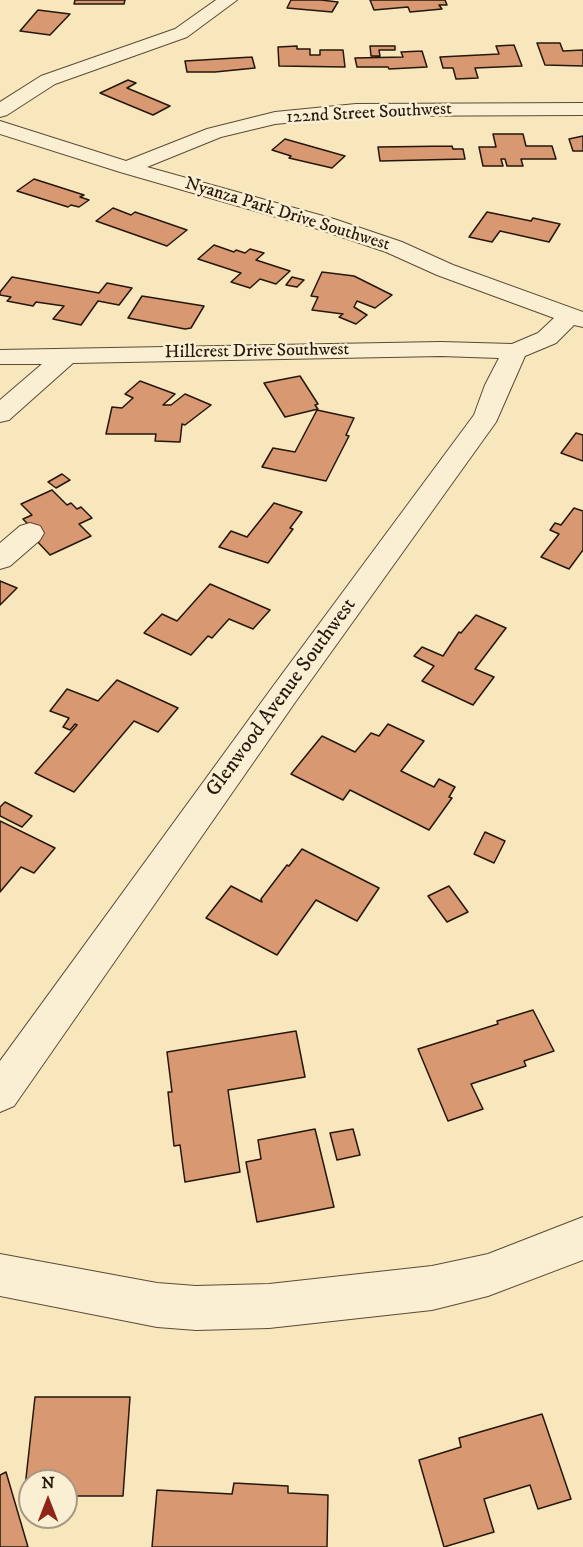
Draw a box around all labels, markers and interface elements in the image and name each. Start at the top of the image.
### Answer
street label: 122nd Street Southwest [286,99,452,129]
street label: Nyanza Park Drive Southwest [182,173,392,257]
street label: Hillcrest Drive Southwest [164,340,350,364]
street label: Glenwood Avenue Southwest [202,594,362,802]
north arrow [18,1469,78,1529]
text: N [41,1473,55,1493]

